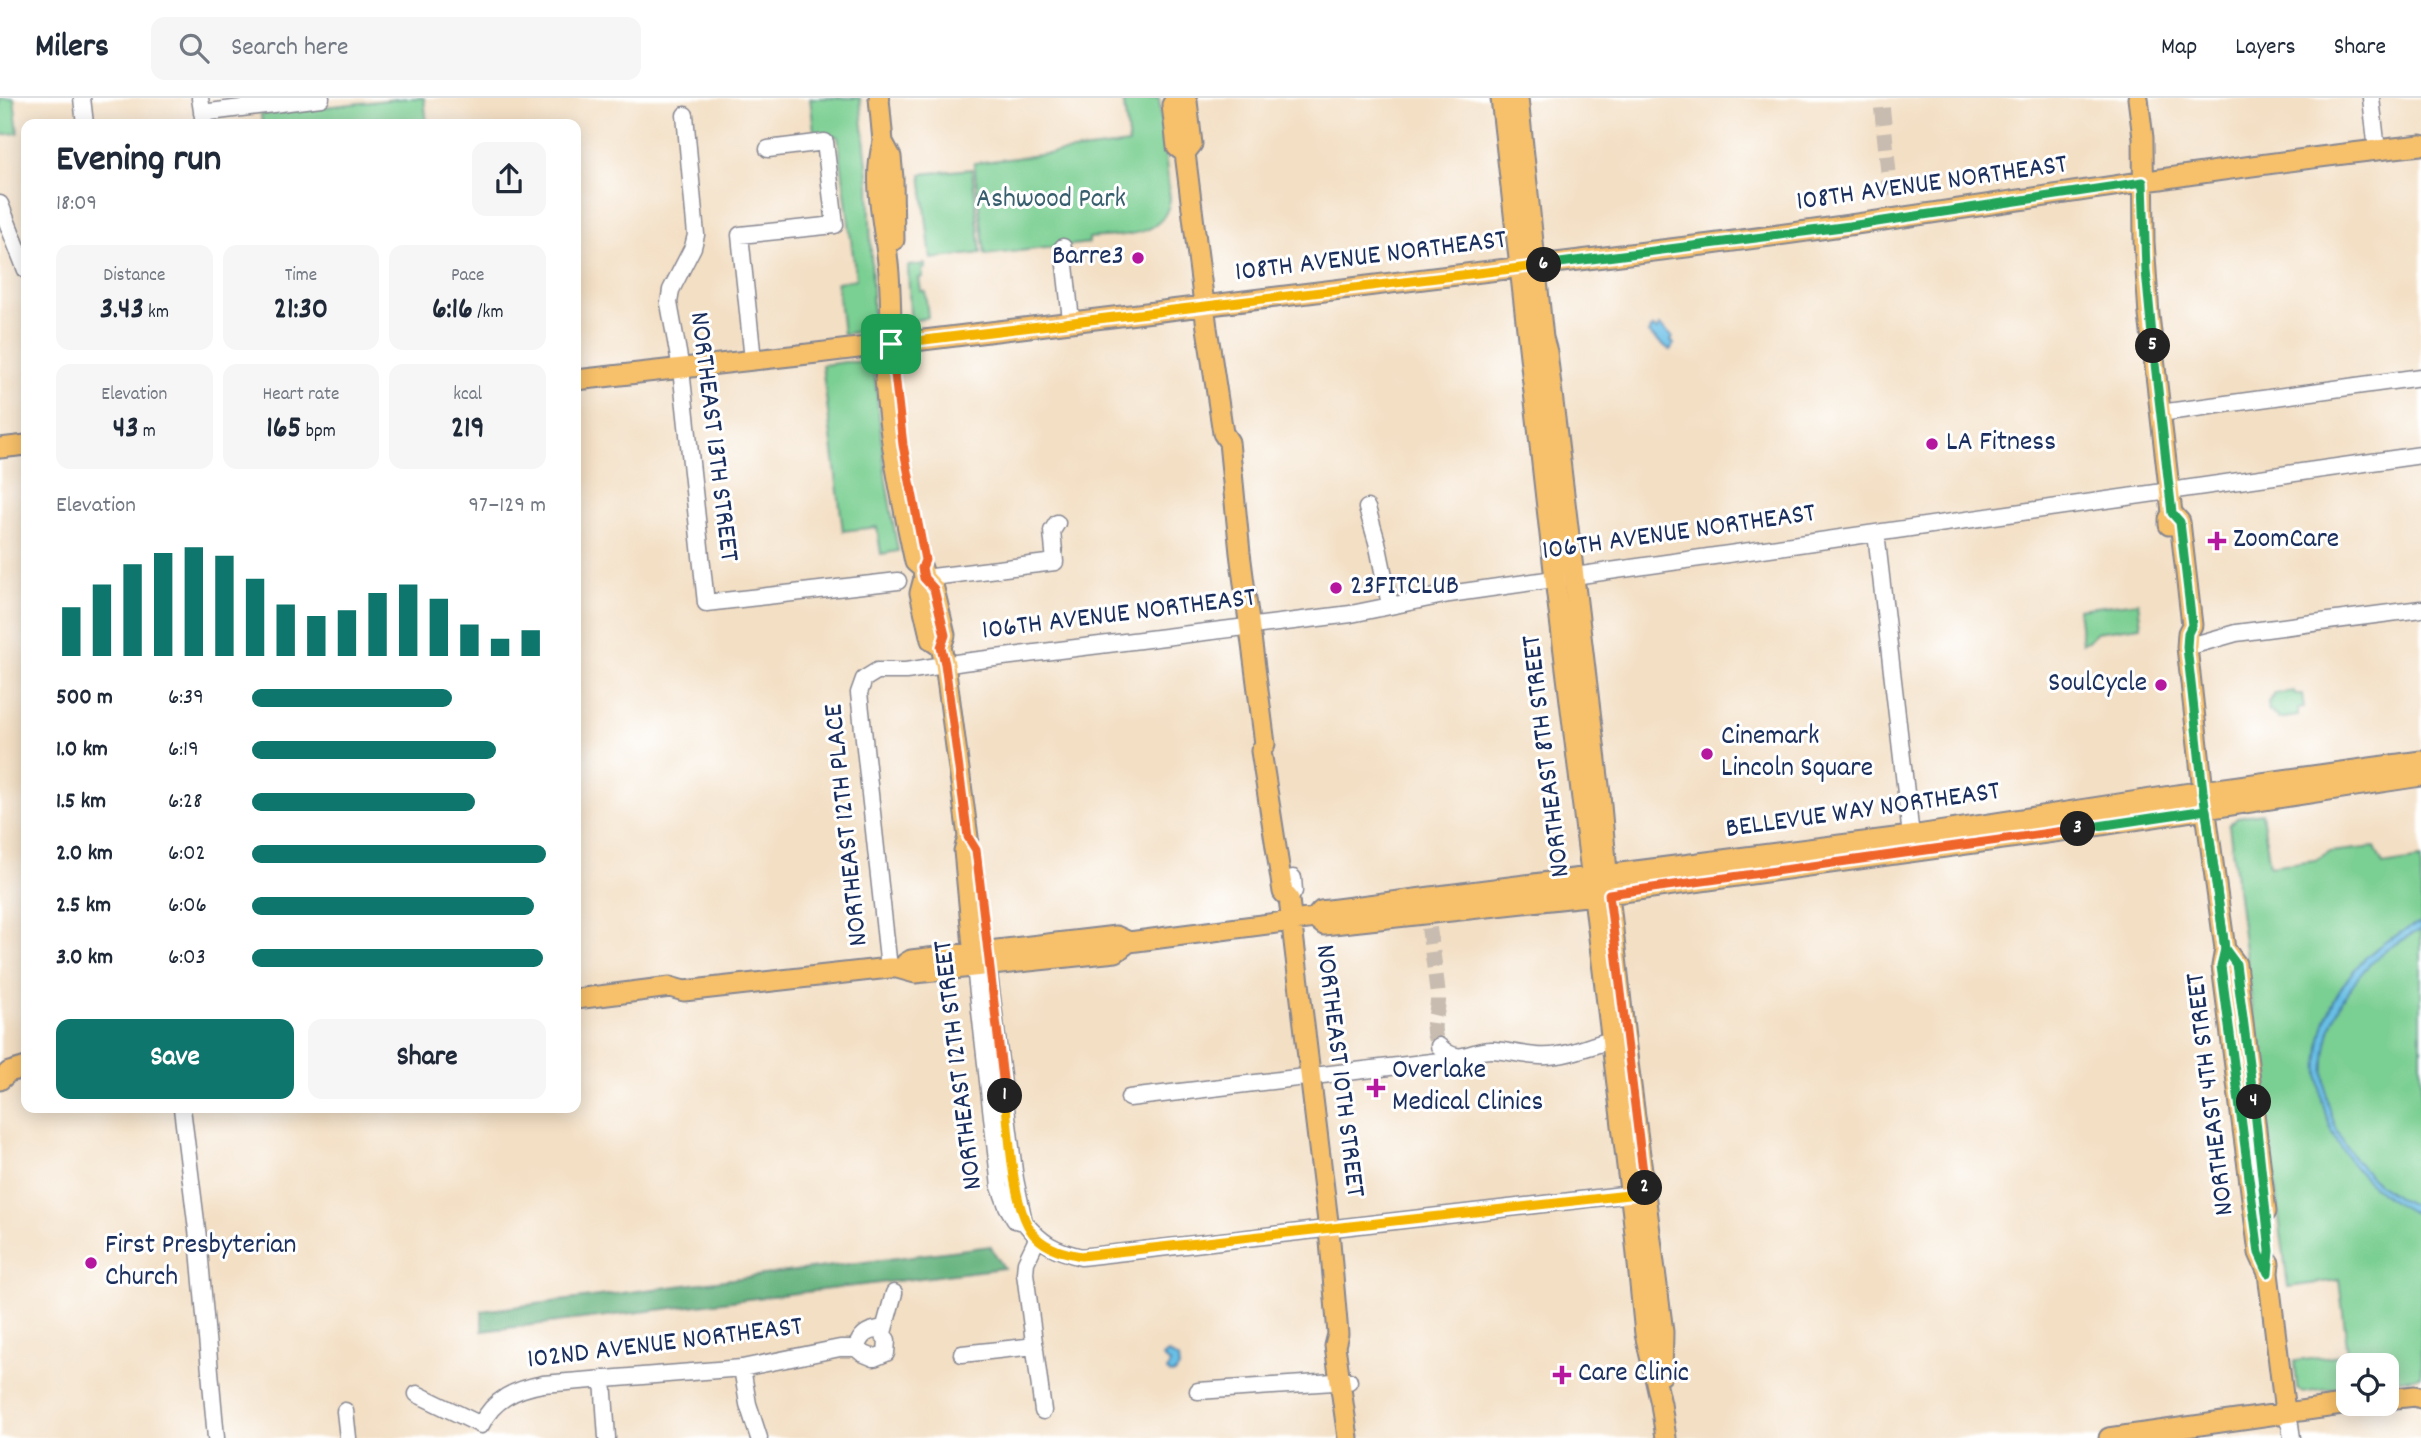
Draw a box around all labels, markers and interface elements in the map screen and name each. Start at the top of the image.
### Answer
search box [151,17,641,80]
text: Milers [35,25,109,72]
icon: search [175,29,213,67]
text: Search here [231,30,348,67]
text: Map [2161,31,2197,65]
text: Layers [2235,31,2296,65]
text: Share [2334,31,2386,65]
text: Evening run [56,134,221,189]
button: share [472,142,546,216]
street label: 108TH AVENUE NORTHEAST [1794,146,2070,224]
park label: Ashwood Park [976,181,1126,221]
text: 18:09 [56,188,97,221]
street label: 108TH AVENUE NORTHEAST [1233,222,1509,294]
place label: Barre3 [1052,238,1124,278]
pin: 6 [1526,248,1562,282]
marker: Barre3 [1130,250,1146,266]
text: 6 [1539,251,1548,278]
text: Distance [103,263,165,290]
text: Time [285,263,317,290]
text: Pace [451,263,484,290]
text: 3.43 [100,290,144,333]
text: 21:30 [274,290,328,333]
text: 6:16 [432,290,473,333]
text: km [144,300,169,327]
text: /km [473,300,503,327]
street label: NORTHEAST 13TH STREET [677,310,747,564]
pin [861,314,921,374]
icon: arrive [872,325,910,363]
pin: 5 [2136,328,2170,364]
text: 5 [2148,332,2157,359]
text: Elevation [101,382,167,409]
text: Heart rate [263,382,339,409]
text: kcal [453,382,482,409]
text: 43 [113,409,139,452]
text: 165 [266,409,301,452]
text: 219 [451,409,484,452]
text: m [139,419,156,446]
text: bpm [301,419,336,446]
place label: LA Fitness [1946,424,2056,464]
marker: LA Fitness [1924,436,1940,452]
text: Elevation [56,490,136,523]
text: 97–129 m [469,490,546,523]
street label: 106TH AVENUE NORTHEAST [1540,495,1818,573]
place label: ZoomCare [2233,521,2339,561]
marker: ZoomCare [2207,531,2227,551]
place label: 23FITCLUB [1350,568,1459,608]
street label: 106TH AVENUE NORTHEAST [980,579,1258,653]
marker: 23FITCLUB [1328,580,1344,596]
street label: NORTHEAST 8TH STREET [1513,632,1583,880]
place label: SoulCycle [2048,665,2147,705]
marker: SoulCycle [2153,677,2169,693]
text: 500 m [56,682,113,715]
text: 6:39 [168,682,204,715]
street label: NORTHEAST 12TH PLACE [815,702,881,948]
place label: Cinemark Lincoln Square [1721,718,1873,790]
text: 1.0 km [56,734,108,767]
text: 6:19 [168,734,199,767]
marker: Cinemark Lincoln Square [1699,746,1715,762]
street label: BELLEVUE WAY NORTHEAST [1723,773,2003,851]
text: 1.5 km [56,786,106,819]
text: 6:28 [168,786,202,819]
pin: 3 [2060,812,2096,846]
text: 3 [2073,815,2082,842]
text: 2.0 km [56,838,113,871]
text: 6:02 [168,838,206,871]
text: 2.5 km [56,890,111,923]
text: 6:06 [168,890,207,923]
street label: NORTHEAST 12TH STREET [925,938,995,1192]
text: 3.0 km [56,942,113,975]
text: 6:03 [168,942,206,975]
street label: NORTHEAST 10TH STREET [1303,942,1373,1200]
street label: NORTHEAST 4TH STREET [2177,970,2247,1218]
button: Save [56,1019,294,1099]
button: Share [308,1019,546,1099]
place label: Overlake Medical Clinics [1392,1052,1543,1124]
marker: Overlake Medical Clinics [1366,1078,1386,1098]
pin: 1 [988,1079,1023,1114]
text: 1 [1002,1082,1007,1109]
pin: 4 [2236,1084,2272,1119]
text: 4 [2250,1088,2257,1115]
pin: 2 [1628,1170,1662,1206]
text: 2 [1640,1174,1649,1201]
place label: First Presbyterian Church [105,1227,296,1299]
marker: First Presbyterian Church [83,1255,99,1271]
street label: 102ND AVENUE NORTHEAST [525,1308,805,1382]
map controls [2336,1353,2399,1416]
button: locate [2336,1353,2399,1416]
place label: Care Clinic [1578,1355,1689,1395]
marker: Care Clinic [1552,1365,1572,1385]

